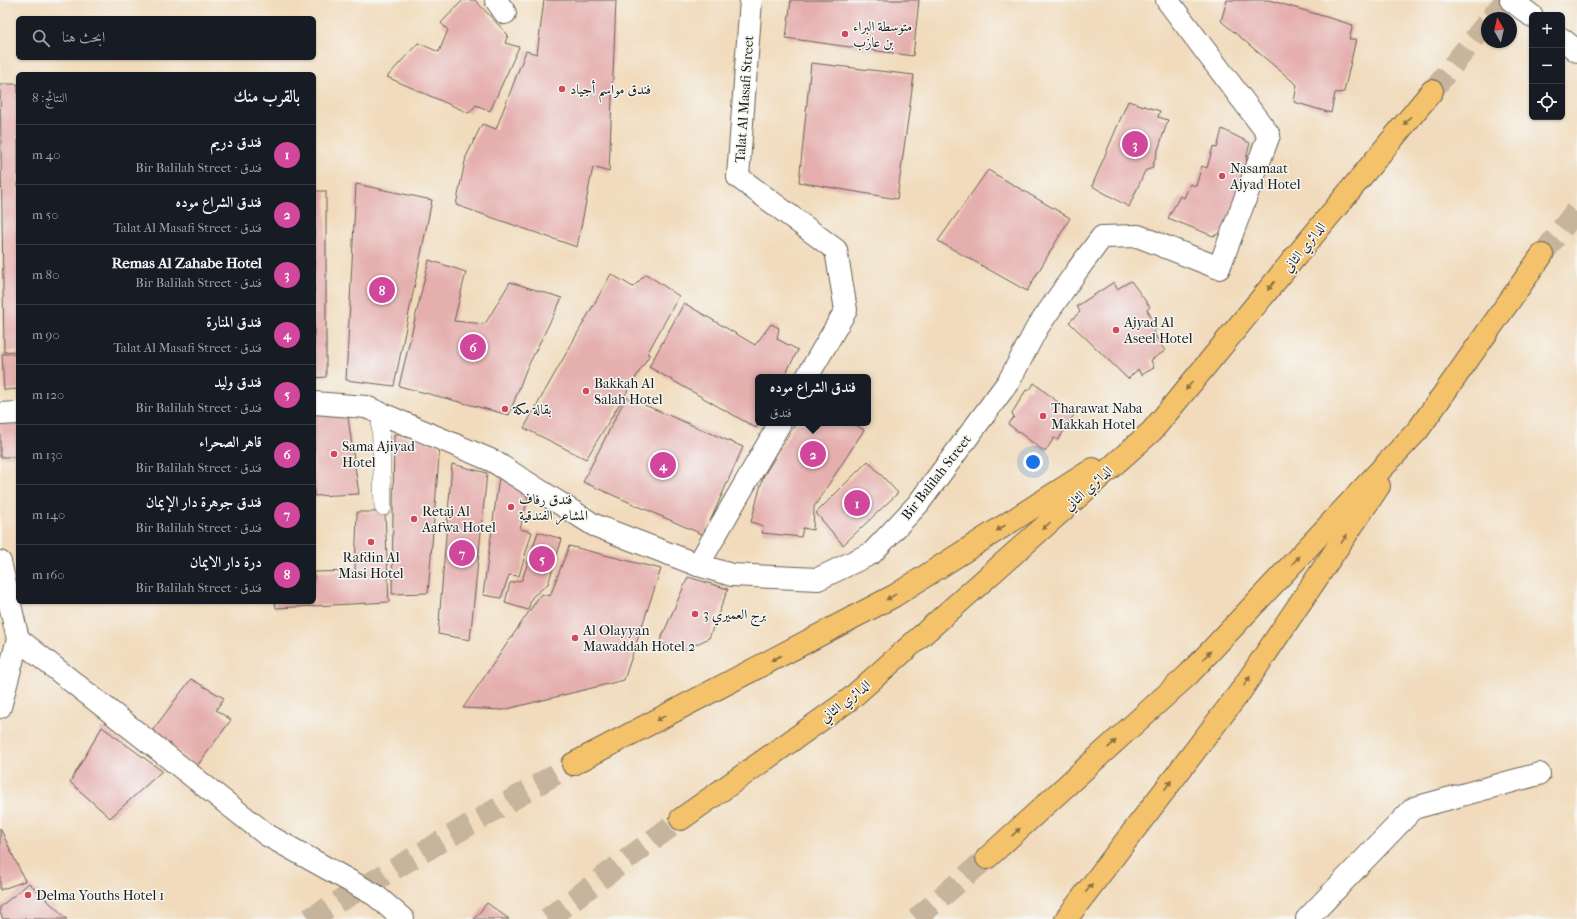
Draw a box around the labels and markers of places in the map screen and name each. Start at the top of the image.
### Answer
place label: متوسطة البراء بن عازب [853,18,912,51]
marker: متوسطة البراء بن عازب [840,29,850,39]
place label: فندق مواسم أجياد [570,79,651,103]
marker: فندق مواسم أجياد [557,84,567,94]
pin: 3 [1122,129,1148,159]
place label: Nasamaat Ajyad Hotel [1229,160,1301,193]
marker: Nasamaat Ajyad Hotel [1217,171,1227,181]
pin: 8 [369,275,395,305]
place label: Ajyad Al Aseel Hotel [1123,314,1193,347]
marker: Ajyad Al Aseel Hotel [1111,325,1121,335]
pin: 6 [460,332,486,362]
place label: Bakkah Al Salah Hotel [594,375,663,408]
marker: Bakkah Al Salah Hotel [581,386,591,396]
place label: Tharawat Naba Makkah Hotel [1051,400,1143,433]
place label: بقالة مكة [512,401,552,418]
marker: بقالة مكة [500,404,510,414]
marker: Tharawat Naba Makkah Hotel [1038,411,1048,421]
place label: Sama Ajiyad Hotel [342,438,415,471]
pin: 2 [800,439,826,469]
marker: Sama Ajiyad Hotel [329,449,339,459]
pin: 4 [650,450,676,480]
pin: 1 [844,488,870,518]
place label: فندق رفاف المشاعر الفندقية [519,491,588,525]
marker: فندق رفاف المشاعر الفندقية [506,502,516,512]
place label: Retaj Al Aafwa Hotel [421,503,496,536]
marker: Retaj Al Aafwa Hotel [409,514,419,524]
marker: Rafdin Al Masi Hotel [366,537,376,547]
pin: 7 [449,538,475,568]
pin: 5 [529,544,555,574]
place label: Rafdin Al Masi Hotel [338,549,404,582]
place label: برج العميري 3 [703,606,767,627]
marker: برج العميري 3 [690,609,700,619]
place label: Al Olayyan Mawaddah Hotel 2 [582,622,695,655]
marker: Al Olayyan Mawaddah Hotel 2 [570,633,580,643]
place label: Delma Youths Hotel 1 [36,887,164,904]
marker: Delma Youths Hotel 1 [23,890,33,900]

